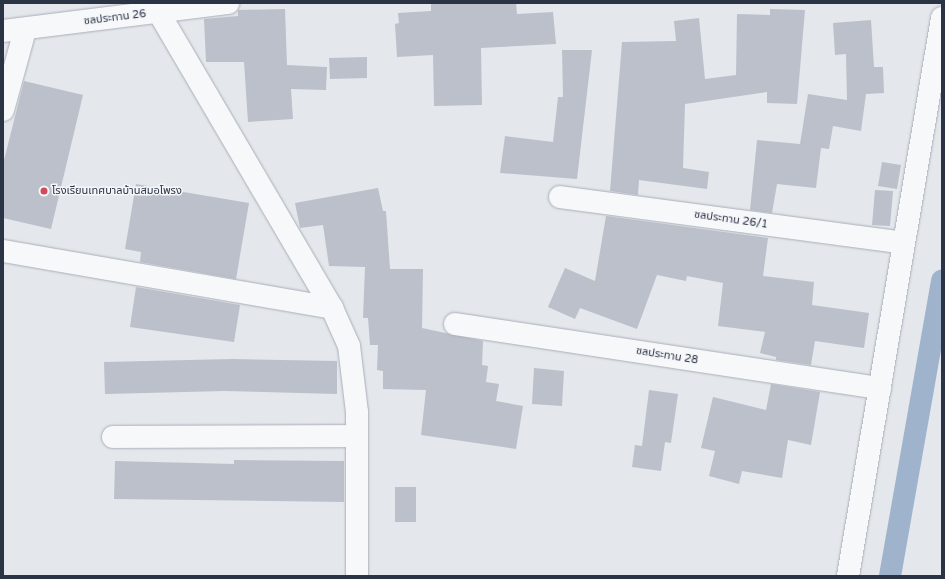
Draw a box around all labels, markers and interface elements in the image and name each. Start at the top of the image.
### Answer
street label: ชลประทาน 26 [83,8,147,28]
place label: โรงเรียนเทศบาลบ้านสมอโพรง [52,184,182,198]
marker: โรงเรียนเทศบาลบ้านสมอโพรง [39,186,49,196]
street label: ชลประทาน 26/1 [693,208,769,232]
street label: ชลประทาน 28 [635,345,699,367]

